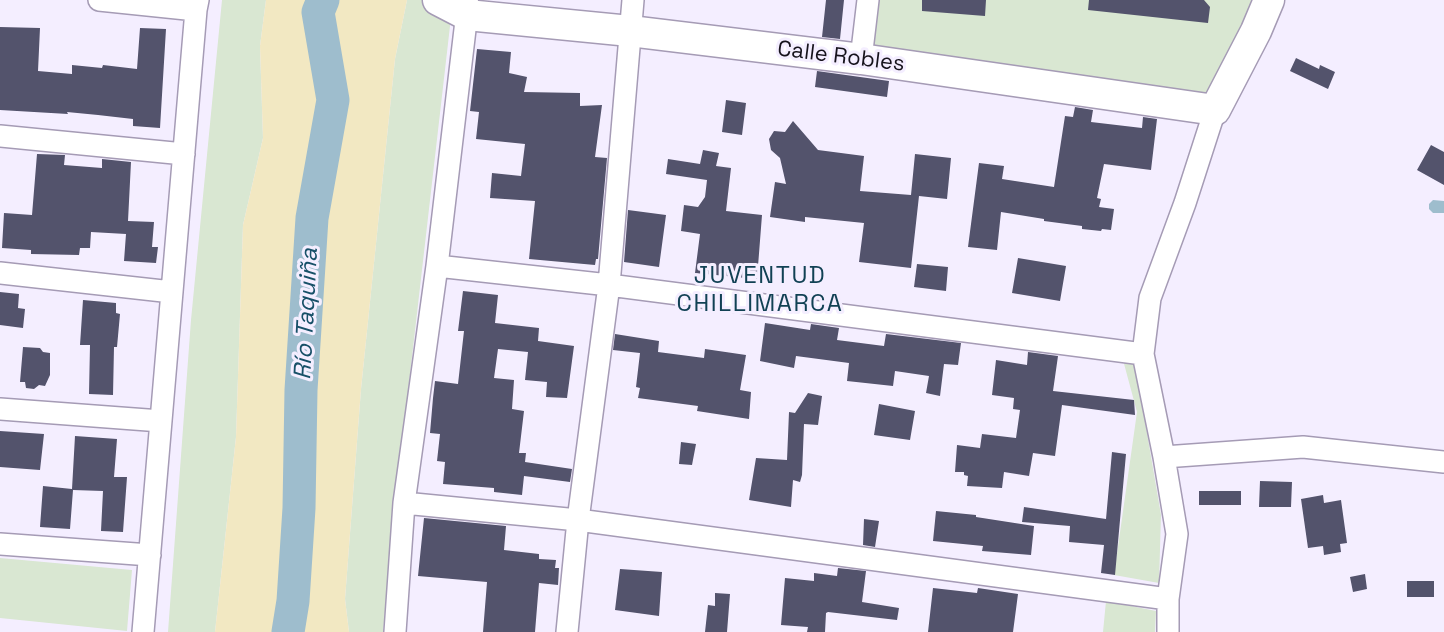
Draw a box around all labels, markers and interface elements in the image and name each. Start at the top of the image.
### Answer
street label: Calle Robles [776,36,906,78]
water label: Río Taquiña [289,247,325,381]
district label: JUVENTUD CHILLIMARCA [677,262,843,318]

